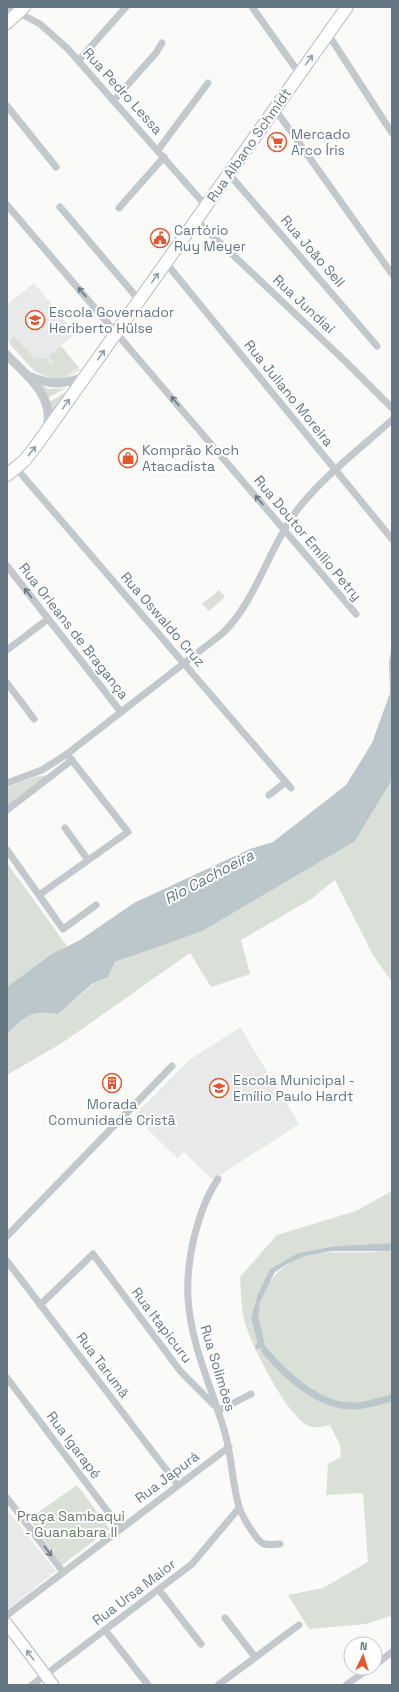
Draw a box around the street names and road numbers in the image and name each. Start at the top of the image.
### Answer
street label: Rua Pedro Lessa [79,44,167,138]
street label: Rua Albano Schmidt [203,84,295,206]
street label: Rua João Sell [277,211,349,291]
street label: Rua Jundiaí [269,271,339,338]
street label: Rua Juliano Moreira [240,336,338,450]
street label: Rua Doutor Emílio Petry [250,472,366,604]
street label: Rua Orleans de Bragança [15,559,133,703]
street label: Rua Oswaldo Cruz [117,568,209,670]
street label: Rua Itapicuru [128,1284,196,1366]
street label: Rua Solimões [196,1323,240,1413]
street label: Rua Tarumã [72,1329,134,1401]
street label: Rua Igarapé [43,1408,105,1482]
street label: Rua Japurá [131,1447,203,1507]
street label: Rua Ursa Maior [89,1555,179,1629]

